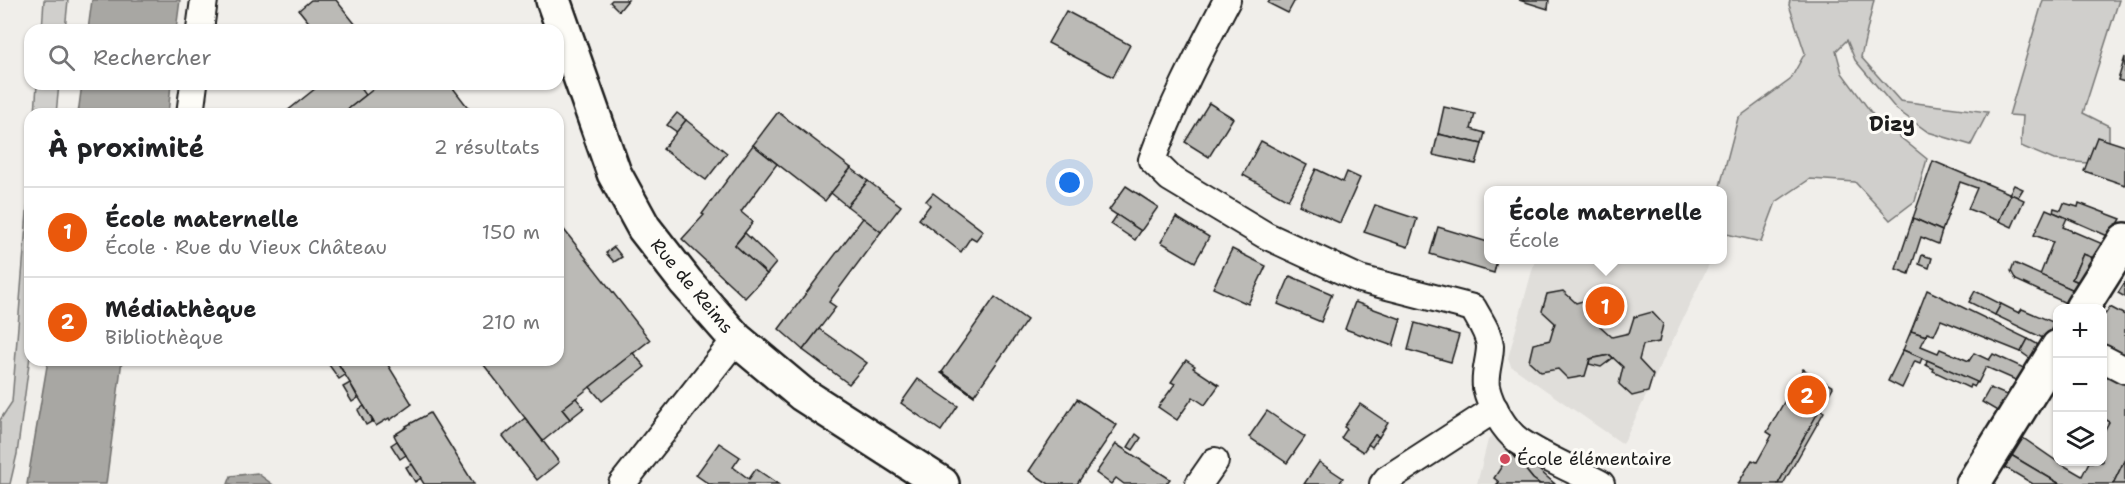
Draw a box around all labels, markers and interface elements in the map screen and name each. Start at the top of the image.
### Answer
search box [24,24,564,90]
icon: search [45,41,78,74]
text: Rechercher [93,43,212,72]
district label: Dizy [1869,110,1915,138]
text: À proximité [48,130,204,165]
text: 2 résultats [434,134,540,160]
your location [1055,168,1084,197]
popup [1484,186,1727,264]
text: École maternelle [1509,198,1702,227]
text: École maternelle [105,205,299,234]
text: 1 [63,219,72,245]
text: 150 m [482,219,540,245]
text: École [1509,227,1560,253]
street label: Rue de Reims [645,233,739,339]
text: École · Rue du Vieux Château [105,234,387,260]
pin: 1 [1586,284,1624,328]
text: Médiathèque [105,295,256,324]
map controls [2053,304,2107,466]
button: + [2053,304,2107,358]
text: 2 [61,309,75,335]
text: 210 m [481,309,540,335]
text: Bibliothèque [105,324,224,350]
button: − [2053,358,2107,412]
pin: 2 [1788,372,1826,418]
button: layers [2053,412,2107,466]
place label: École élémentaire [1517,447,1672,471]
marker: École élémentaire [1498,452,1512,466]

